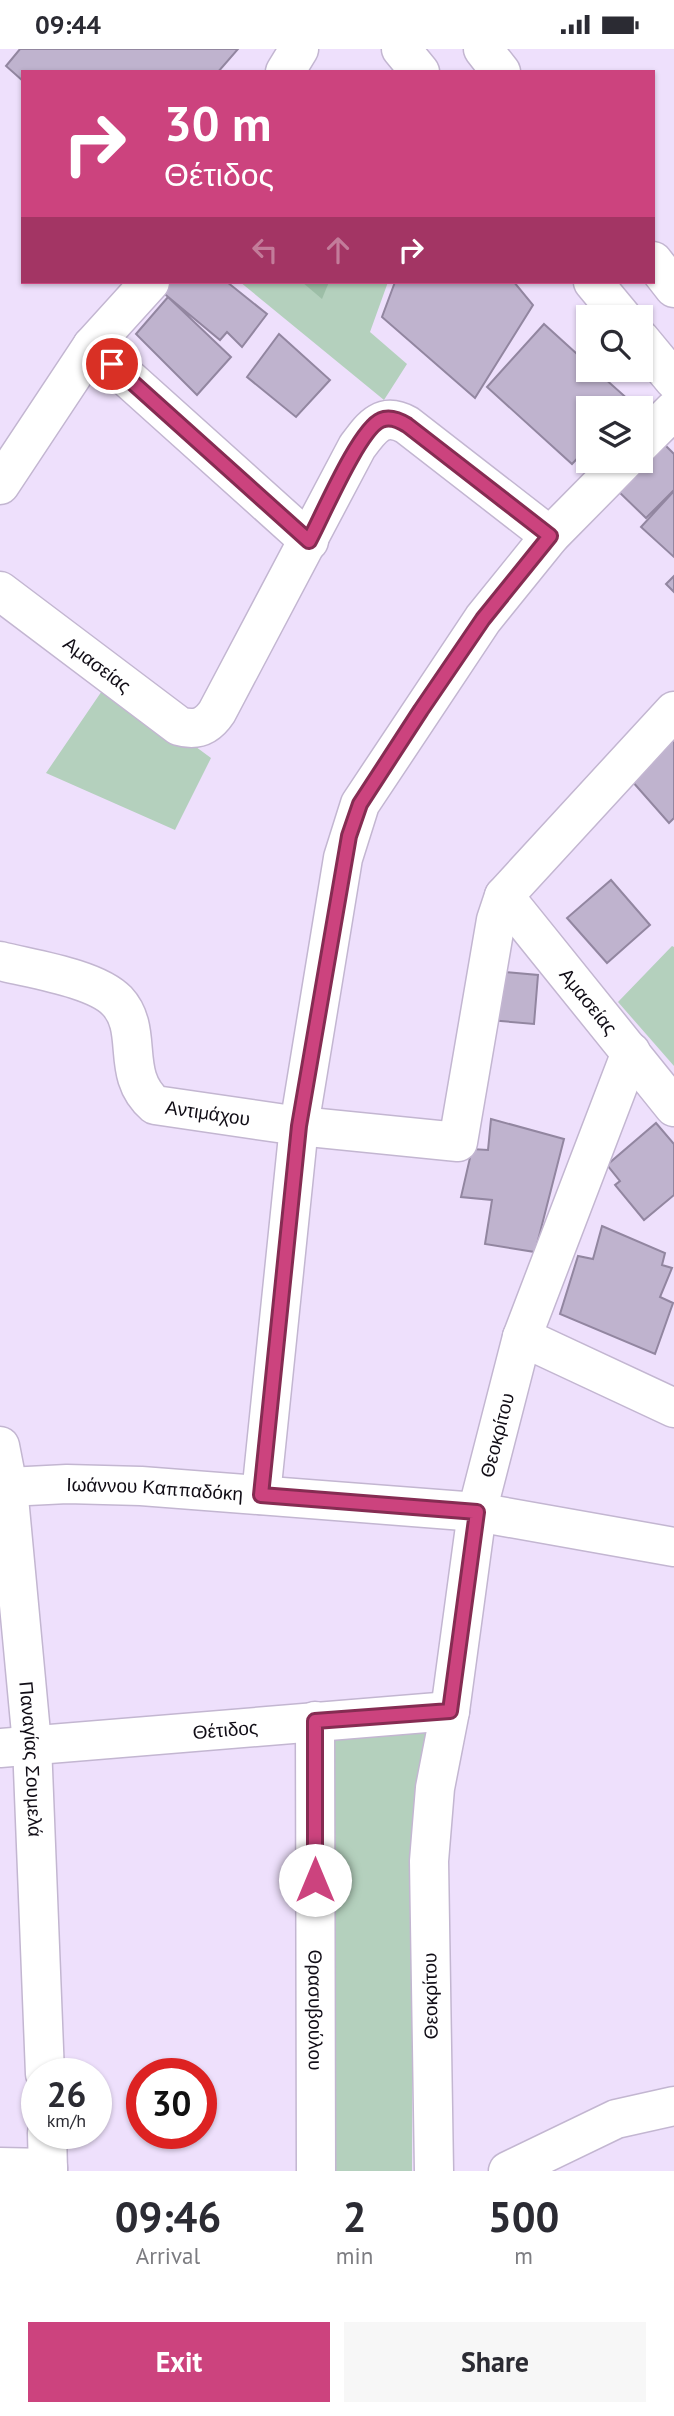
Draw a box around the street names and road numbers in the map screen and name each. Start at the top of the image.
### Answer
street label: Αμασείας [59,631,136,698]
street label: Αμασείας [555,963,623,1039]
street label: Αντιμάχου [164,1095,252,1131]
street label: Θεοκρίτου [474,1390,519,1480]
street label: Ιωάννου Καππαδόκη [66,1472,244,1506]
street label: Παναγίας Σουμελά [14,1680,48,1838]
street label: Θέτιδος [192,1715,259,1744]
street label: Θρασυβούλου [304,1950,328,2070]
street label: Θεοκρίτου [417,1953,443,2039]

